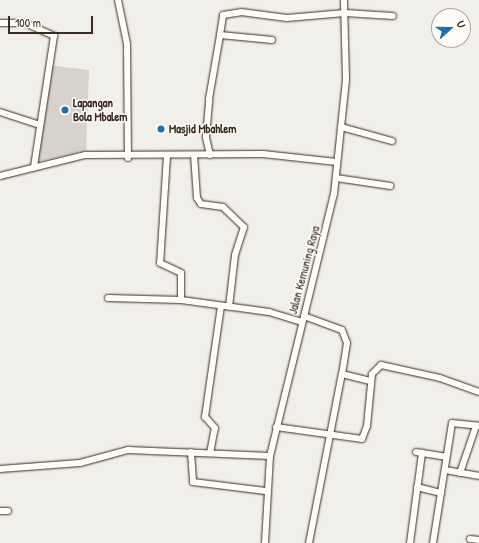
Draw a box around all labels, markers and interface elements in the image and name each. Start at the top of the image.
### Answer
scale bar [10,8,95,34]
north arrow [431,8,471,48]
text: 100 m [15,14,41,31]
text: U [454,19,469,29]
place label: Lapangan Bola Mbalem [73,96,127,124]
marker: Lapangan Bola Mbalem [60,105,70,115]
place label: Masjid Mbahlem [169,122,236,136]
marker: Masjid Mbahlem [156,124,166,134]
street label: Jalan Kemuning Raya [285,224,323,316]

